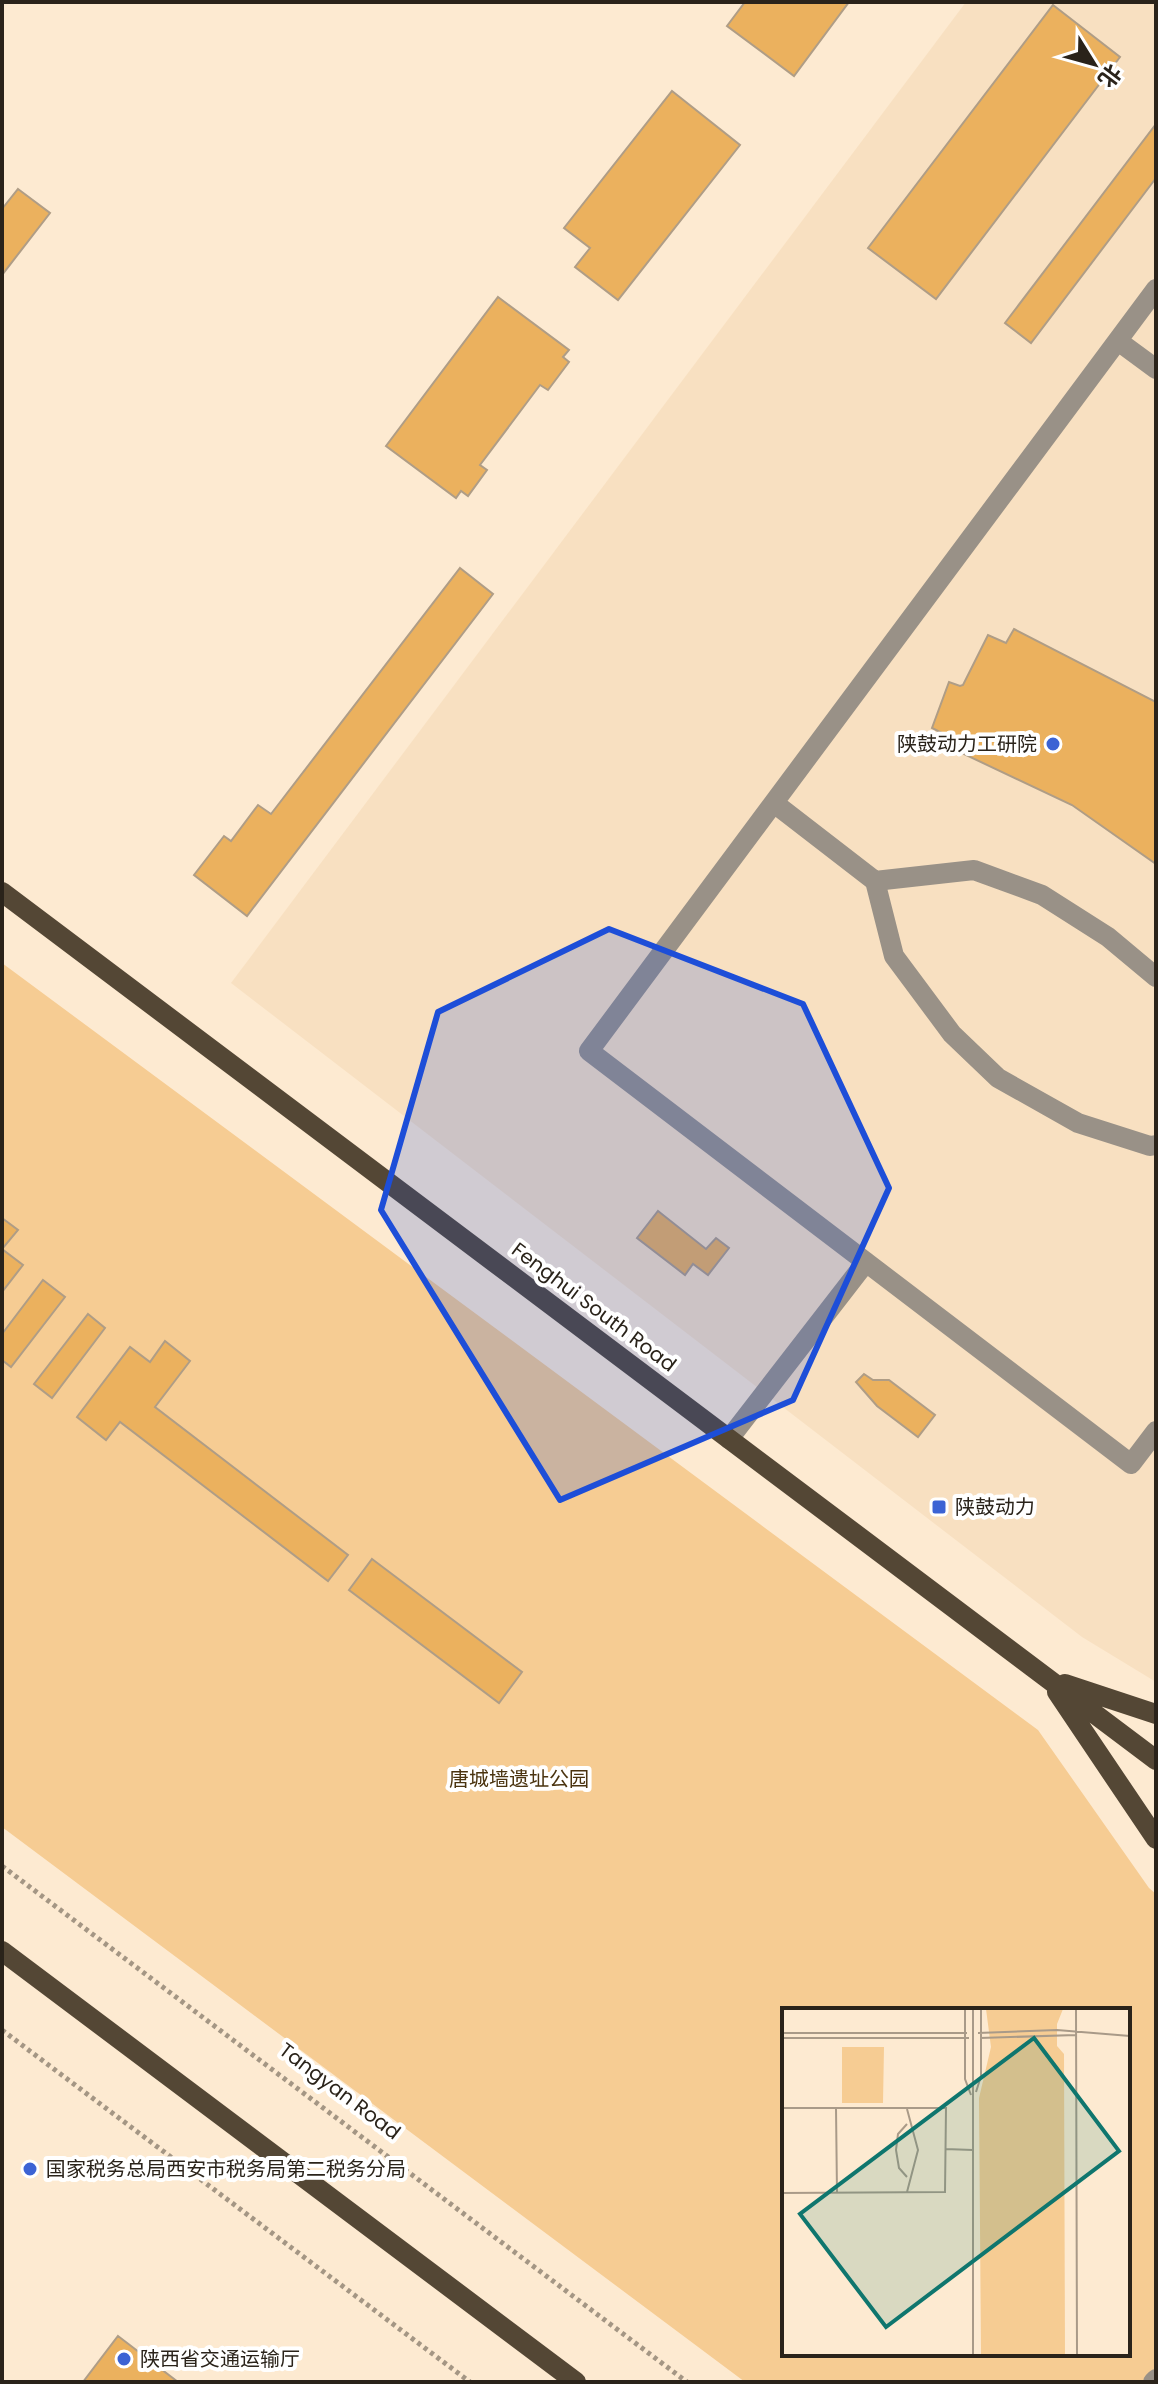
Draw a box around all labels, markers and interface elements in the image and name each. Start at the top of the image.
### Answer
north arrow [1054,24,1134,104]
text: 北 [1091,58,1129,94]
place label: 陕鼓动力工研院 [897,730,1037,758]
marker: 陕鼓动力工研院 [1044,735,1062,753]
street label: Fenghui South Road [506,1236,682,1378]
place label: 陕鼓动力 [955,1493,1035,1521]
marker: 陕鼓动力 [930,1498,948,1516]
park label: 唐城墙遗址公园 [449,1765,589,1793]
inset map [782,2008,1130,2356]
street label: Tangyan Road [273,2036,407,2146]
place label: 国家税务总局西安市税务局第二税务分局 [46,2155,406,2183]
marker: 国家税务总局西安市税务局第二税务分局 [21,2160,39,2178]
place label: 陕西省交通运输厅 [140,2345,300,2373]
marker: 陕西省交通运输厅 [115,2350,133,2368]

